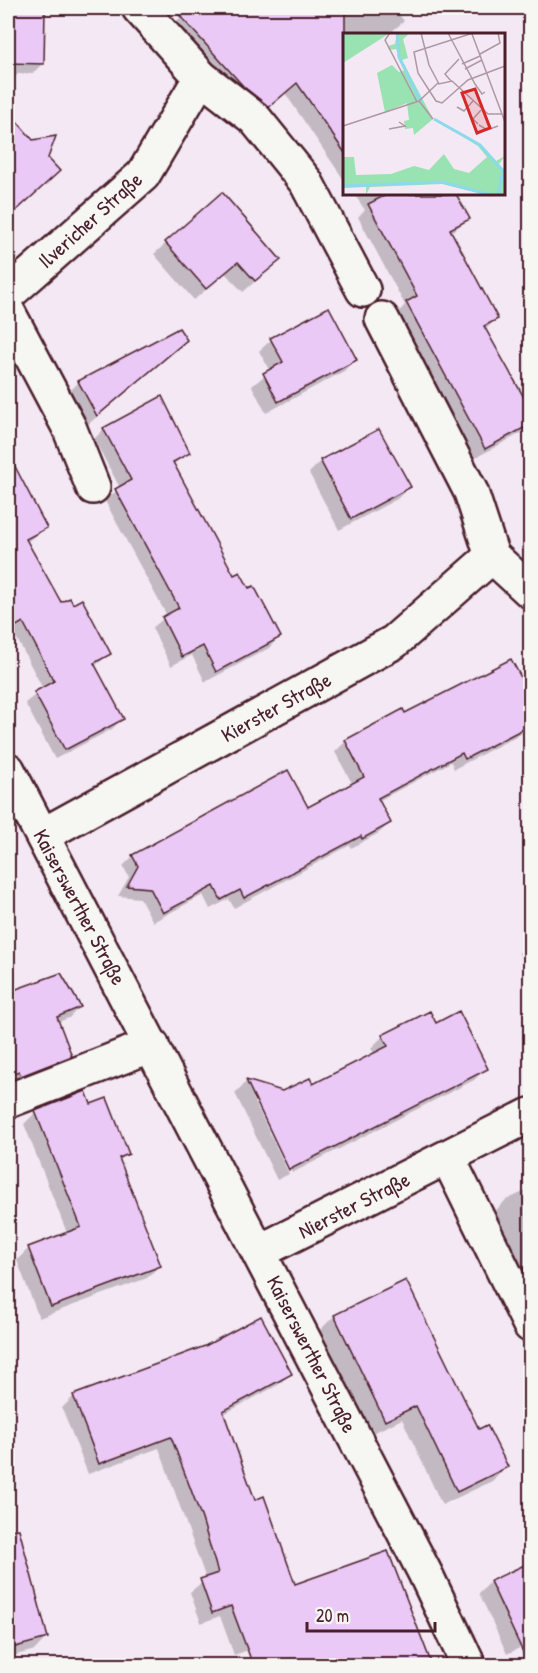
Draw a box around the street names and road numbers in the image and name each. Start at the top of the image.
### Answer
street label: Ilvericher Straße [32,165,148,275]
street label: Kierster Straße [216,665,336,749]
street label: Kaiserswerther Straße [27,824,133,990]
street label: Nierster Straße [293,1164,415,1246]
street label: Kaiserswerther Straße [260,1270,364,1438]

